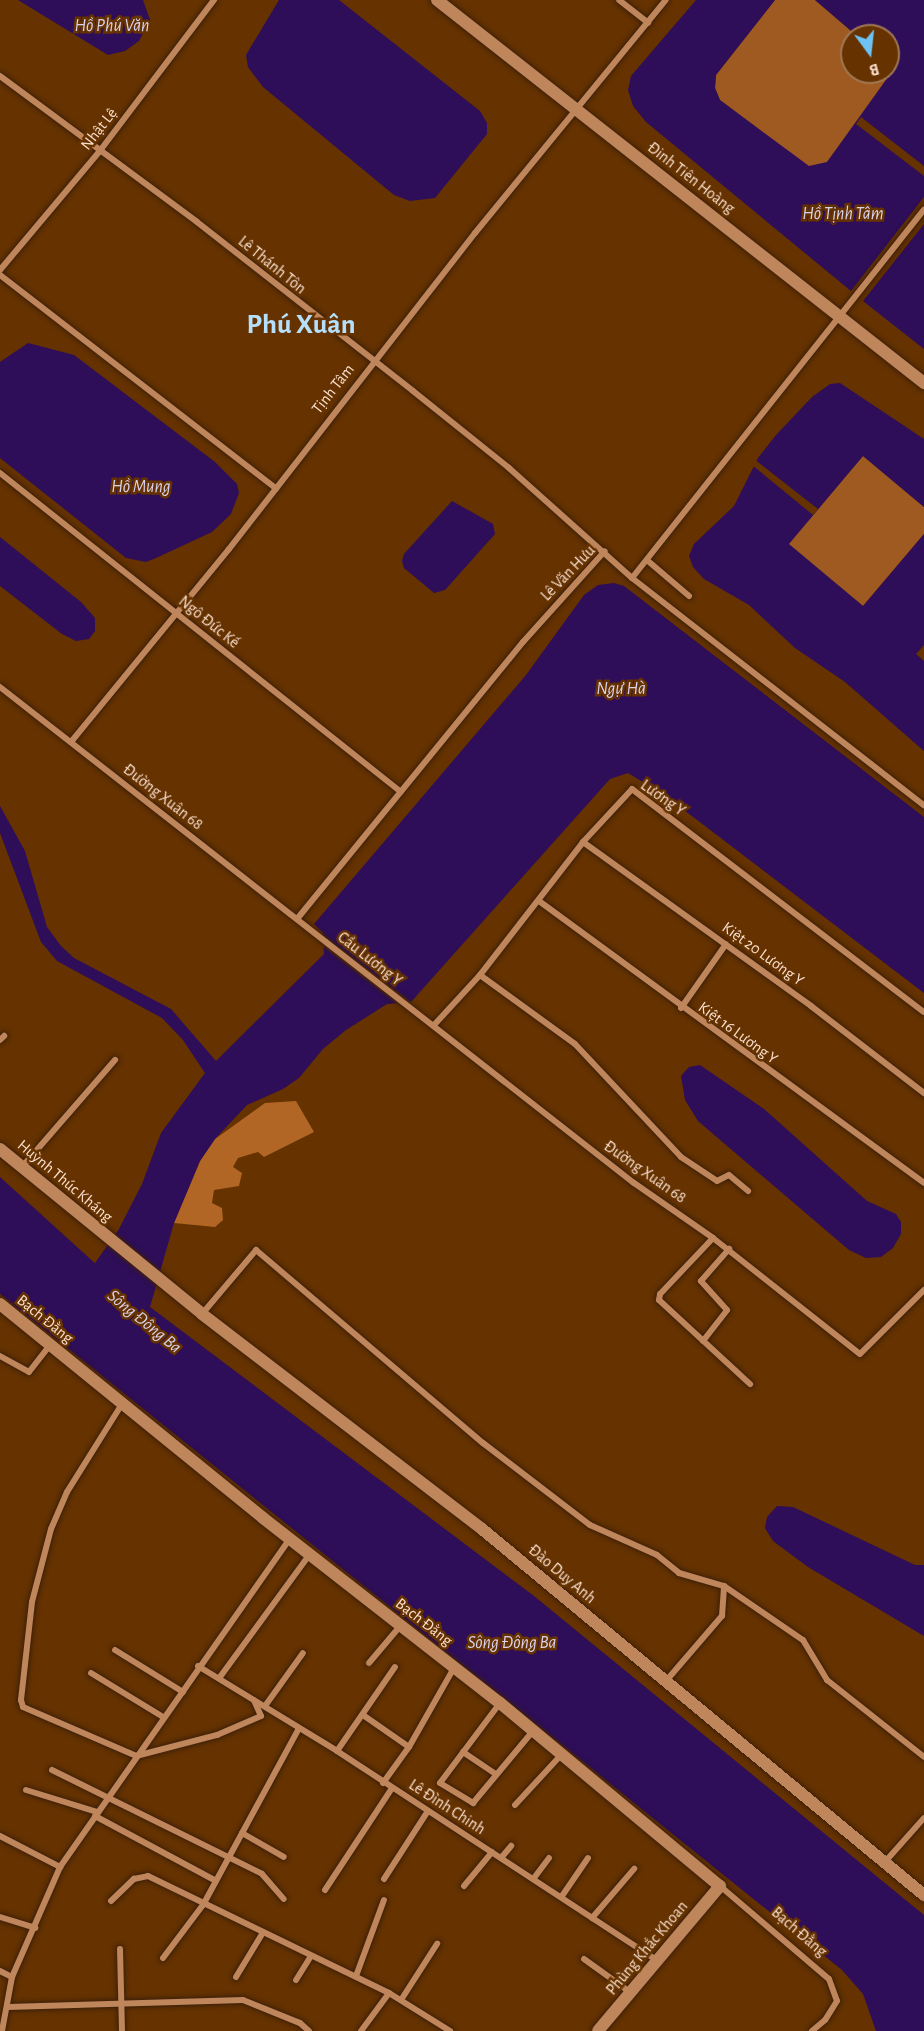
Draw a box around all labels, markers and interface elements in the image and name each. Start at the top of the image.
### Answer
water label: Hồ Phú Văn [75,15,149,37]
north arrow [840,24,900,84]
text: B [868,61,881,78]
street label: Nhật Lệ [77,104,121,154]
street label: Đinh Tiên Hoàng [644,138,738,218]
water label: Hồ Tịnh Tâm [802,203,884,225]
street label: Lê Thánh Tôn [234,232,310,298]
district label: Phú Xuân [247,308,355,342]
street label: Tịnh Tâm [308,360,358,418]
water label: Hồ Mung [111,476,171,498]
street label: Lê Văn Hưu [537,541,599,605]
street label: Ngô Đức Kế [175,592,243,652]
water label: Ngự Hà [596,678,646,700]
street label: Đường Xuân 68 [119,760,207,834]
street label: Lương Y [637,776,689,820]
street label: Kiệt 20 Lương Y [718,918,808,990]
street label: Cầu Lương Y [334,928,406,990]
street label: Kiệt 16 Lương Y [694,998,782,1068]
street label: Huỳnh Thúc Kháng [14,1136,116,1226]
street label: Đường Xuân 68 [600,1136,690,1208]
water label: Sông Đông Ba [103,1286,185,1358]
street label: Bạch Đằng [13,1290,77,1348]
street label: Đào Duy Anh [524,1540,600,1608]
street label: Bạch Đằng [392,1594,456,1650]
water label: Sông Đông Ba [467,1632,557,1654]
street label: Lê Đình Chinh [405,1775,489,1839]
street label: Phùng Khắc Khoan [602,1897,692,1999]
street label: Bạch Đằng [767,1903,831,1961]

